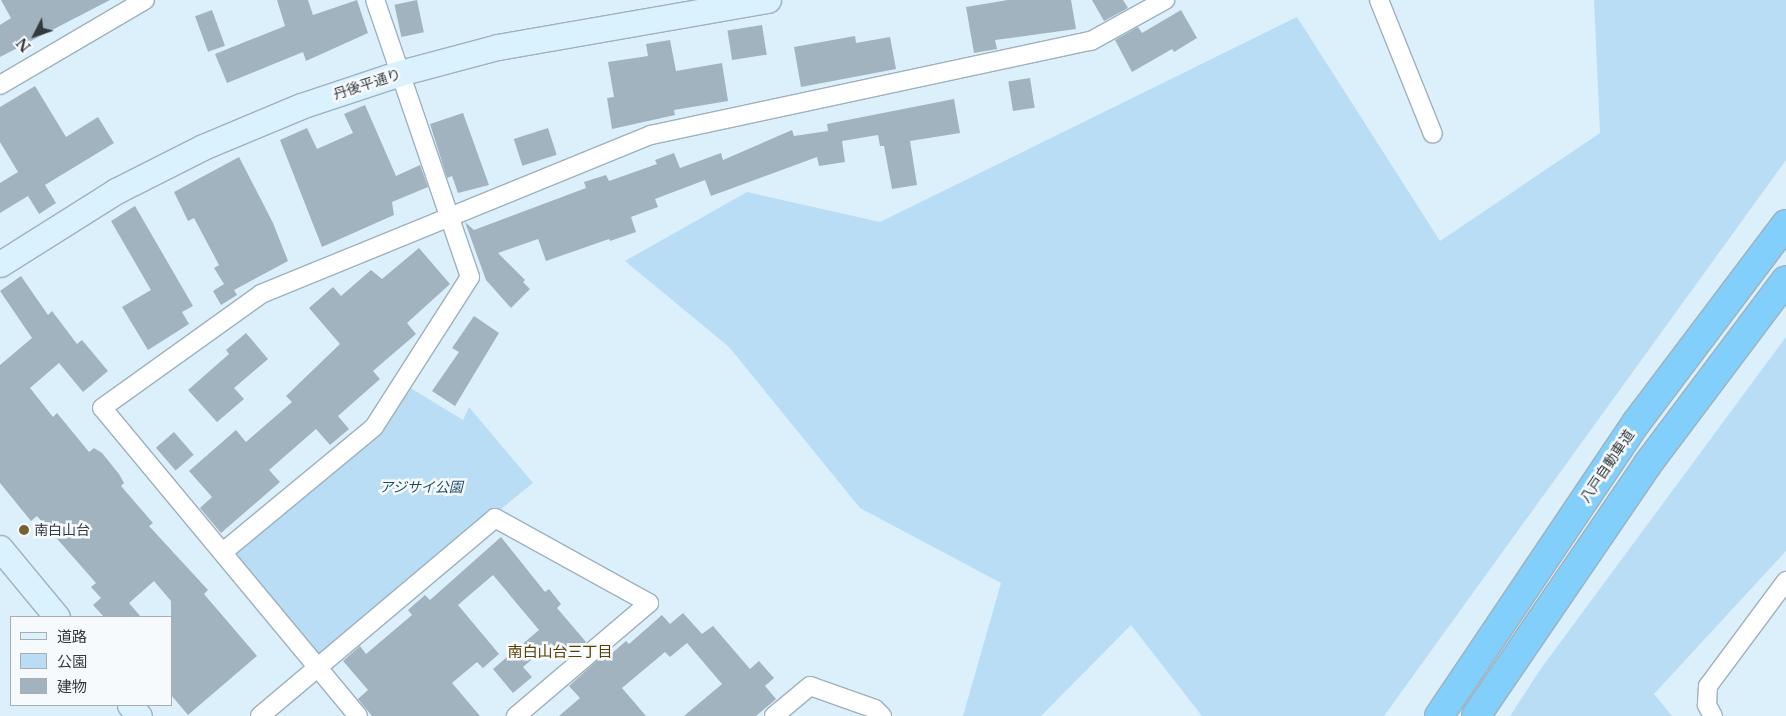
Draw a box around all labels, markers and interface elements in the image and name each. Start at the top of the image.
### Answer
north arrow [10,10,60,60]
text: N [13,34,35,56]
street label: 丹後平通り [331,65,403,103]
street label: 八戸自動車道 [1577,426,1637,506]
park label: アジサイ公園 [379,479,463,495]
place label: 南白山台 [34,522,90,538]
marker: 南白山台 [18,524,30,536]
legend [10,616,172,706]
text: 道路 [57,627,87,646]
district label: 南白山台三丁目 [508,643,612,661]
text: 公園 [57,652,87,671]
text: 建物 [57,677,87,696]

